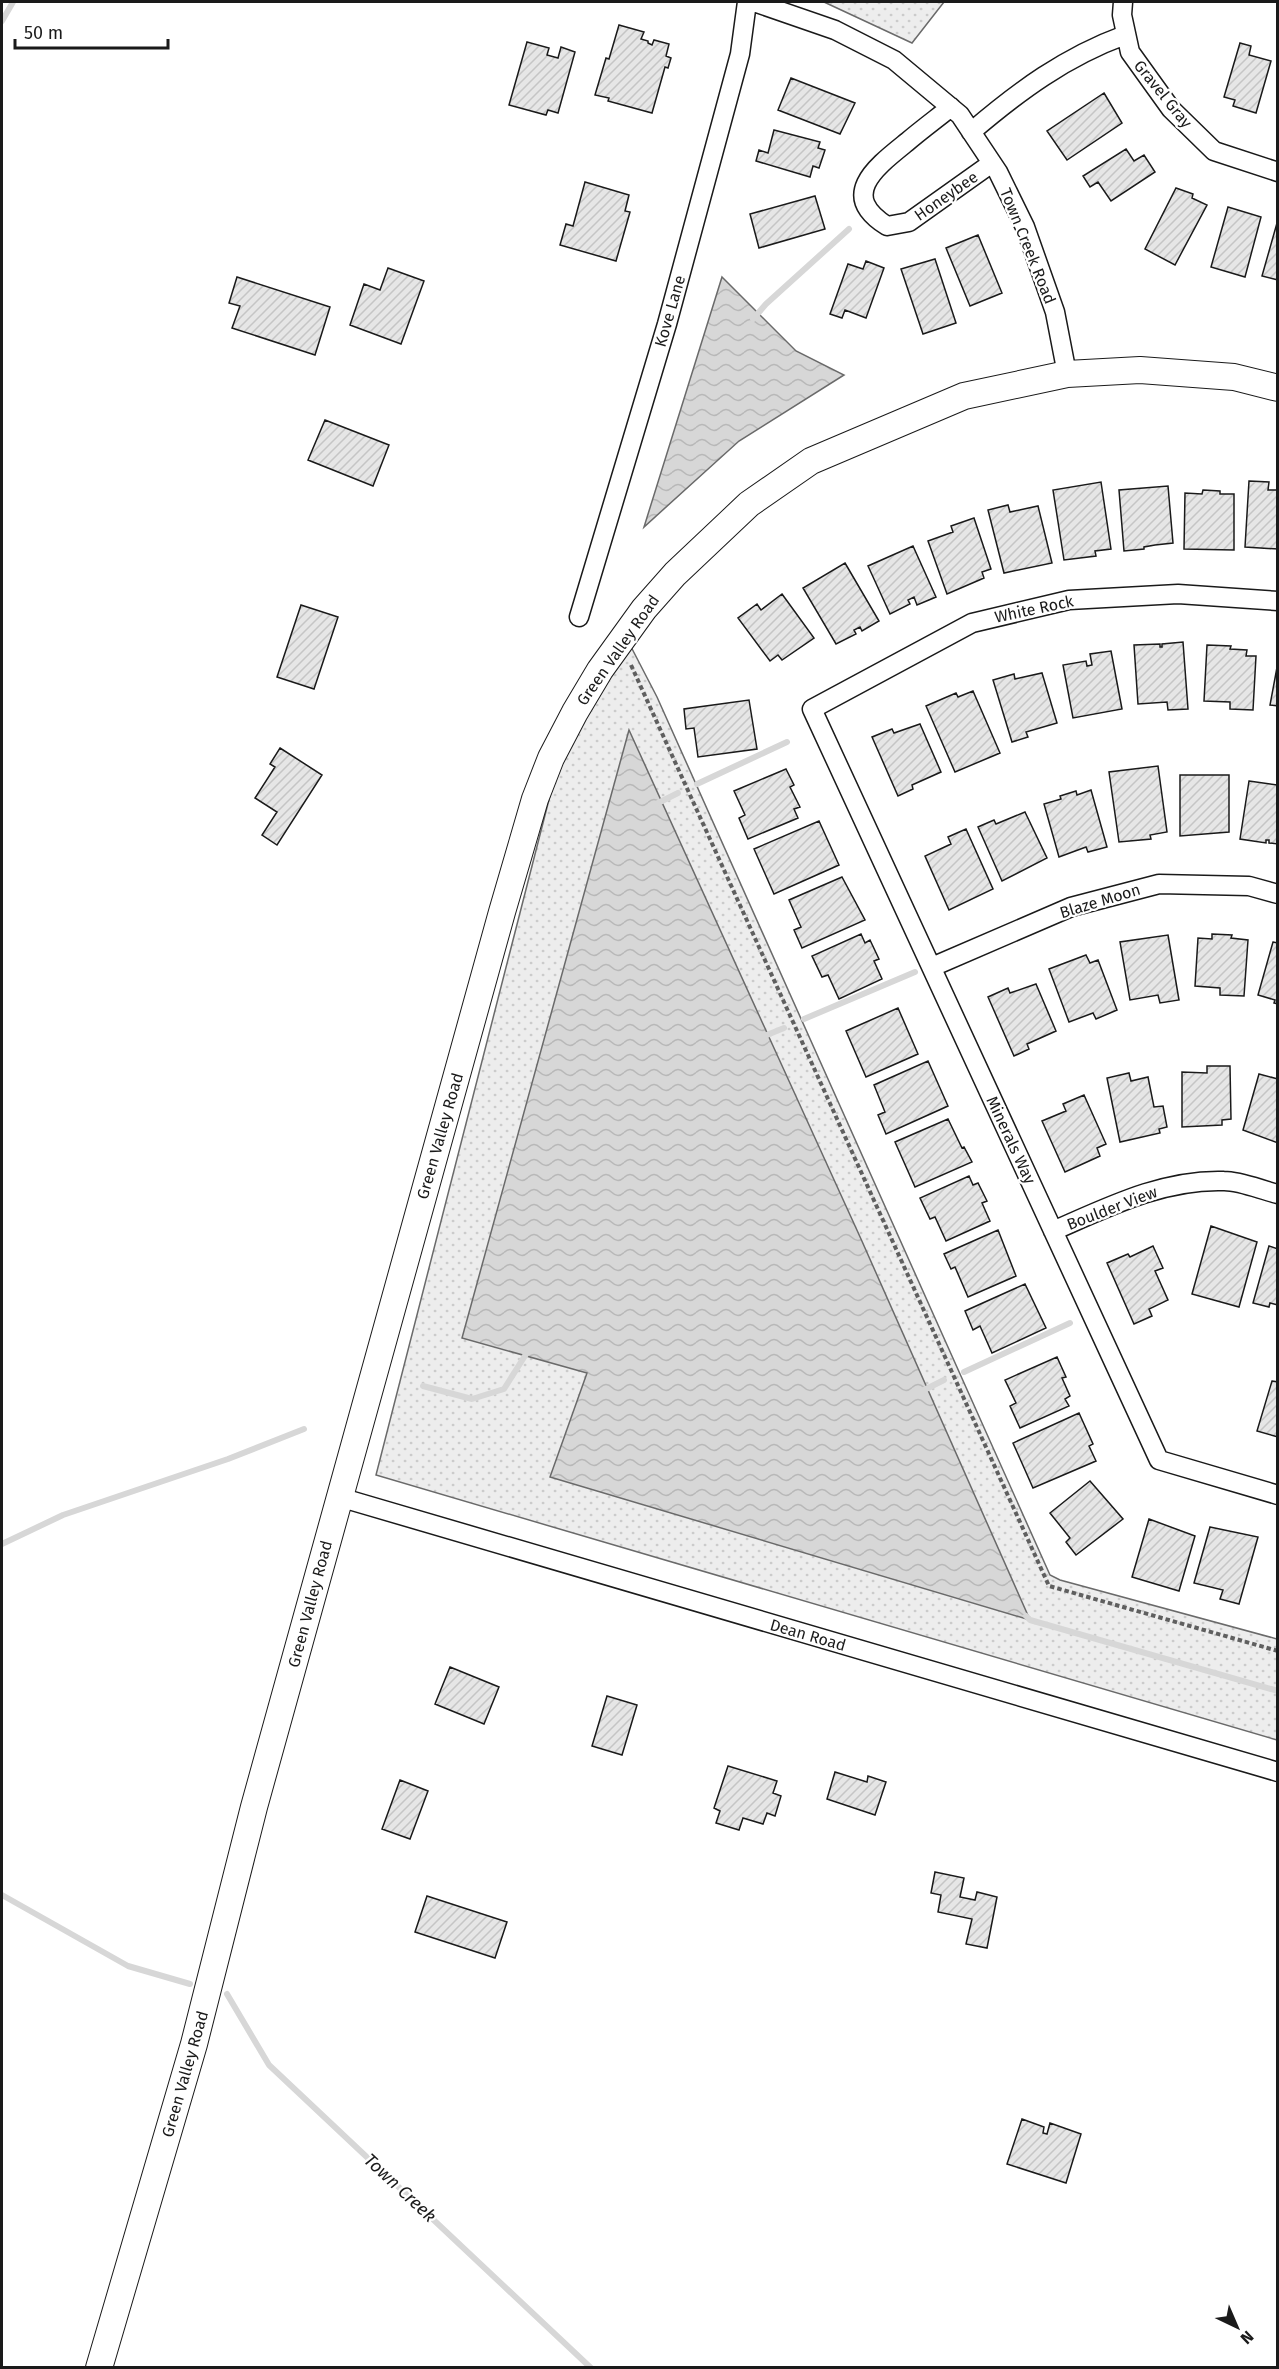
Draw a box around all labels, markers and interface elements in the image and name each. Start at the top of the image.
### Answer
scale bar [15,12,168,50]
text: 50 m [24,22,63,44]
street label: Gravel Gray [1130,56,1196,132]
street label: Honeybee [911,167,981,225]
street label: Town Creek Road [996,185,1060,307]
street label: Kove Lane [651,273,689,349]
street label: Green Valley Road [573,591,663,709]
street label: White Rock [993,591,1076,627]
street label: Blaze Moon [1057,880,1143,922]
street label: Green Valley Road [413,1071,467,1201]
street label: Minerals Way [982,1093,1040,1187]
street label: Boulder View [1064,1182,1160,1234]
street label: Green Valley Road [284,1538,336,1670]
street label: Dean Road [768,1615,848,1655]
street label: Green Valley Road [158,2009,212,2139]
water label: Town Creek [359,2149,441,2227]
north arrow [1207,2297,1267,2357]
text: N [1237,2327,1257,2348]

